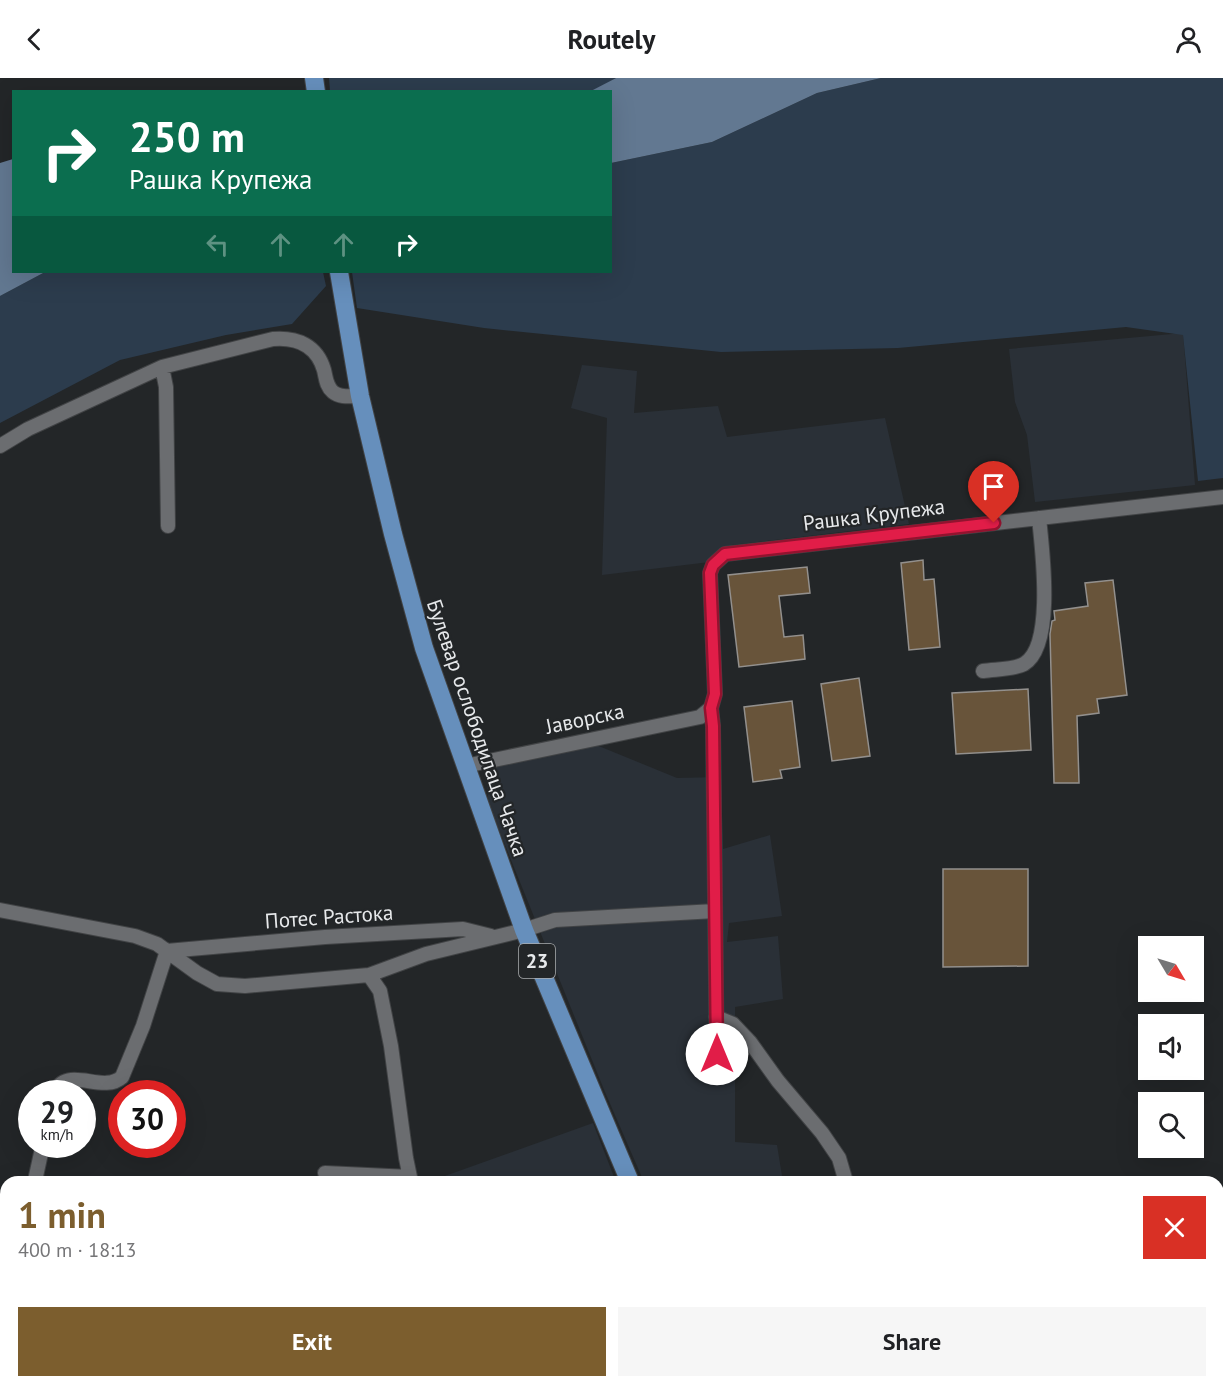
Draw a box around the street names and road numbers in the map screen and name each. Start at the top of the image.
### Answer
street label: Рашка Крупежа [801,492,946,537]
street label: Булевар ослободилаца Чачка [421,596,534,860]
street label: Јаворска [542,697,627,740]
street label: Потес Растока [264,899,394,934]
road number: 23 [519,944,555,978]

